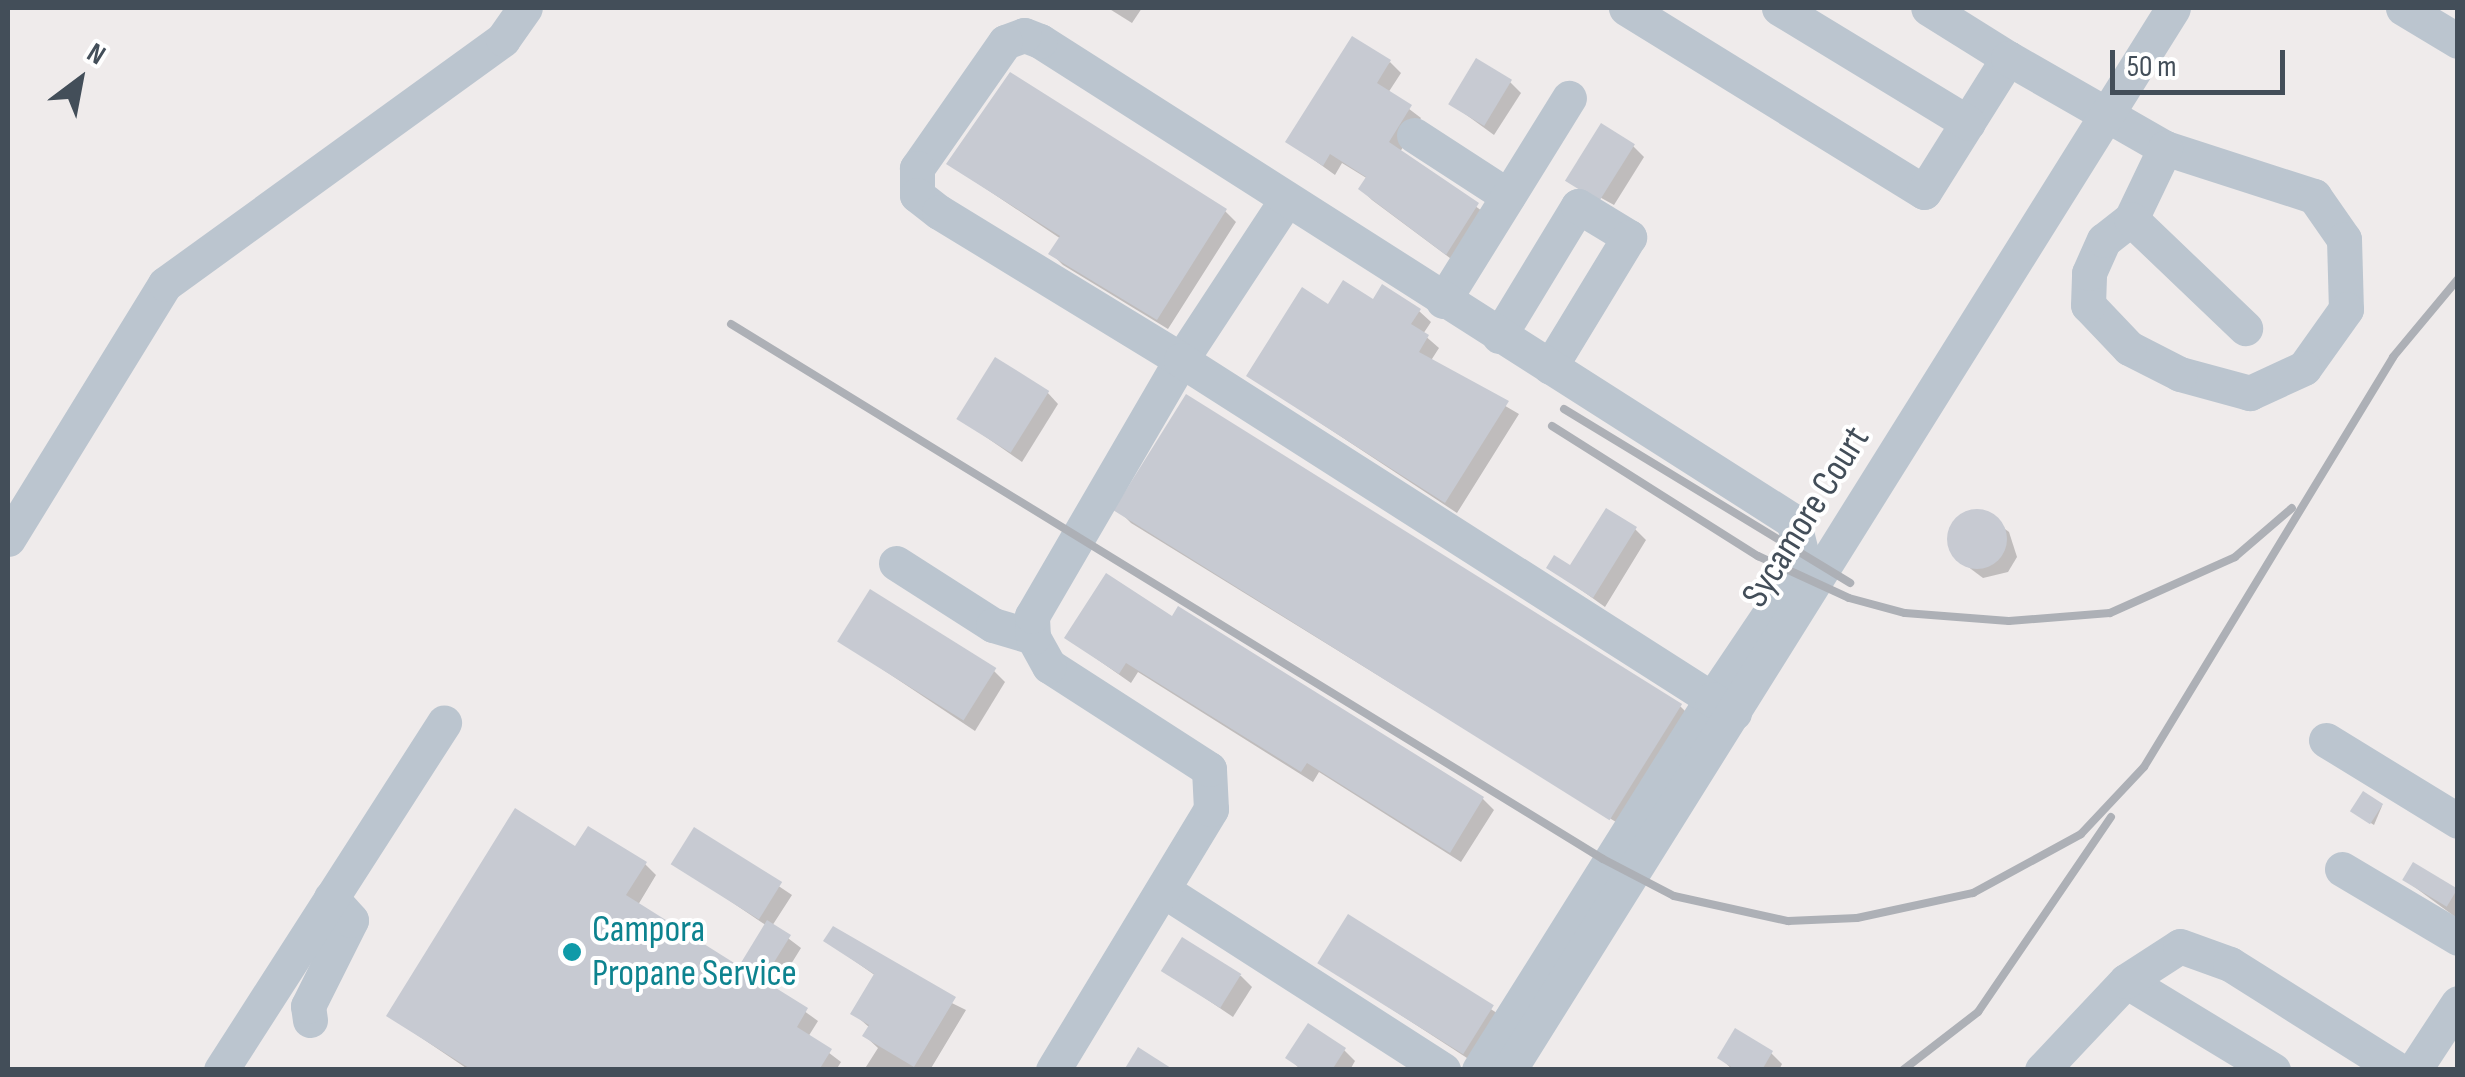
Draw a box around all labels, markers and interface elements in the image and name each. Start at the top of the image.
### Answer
north arrow [30,30,130,130]
scale bar [2115,30,2290,92]
text: N [81,36,111,72]
text: 50 m [2127,49,2176,85]
street label: Sycamore Court [1733,418,1879,616]
place label: Campora Propane Service [592,907,797,996]
marker: Campora Propane Service [561,941,583,963]

